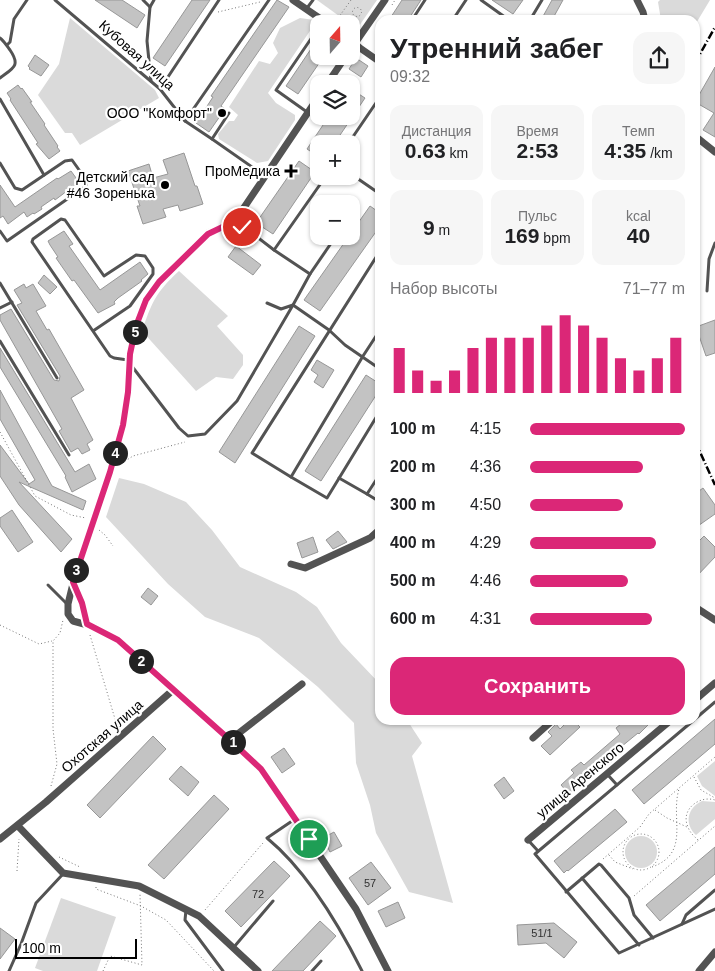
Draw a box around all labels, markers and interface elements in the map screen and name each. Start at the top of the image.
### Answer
north arrow [310,15,360,65]
map controls [310,15,360,245]
street label: Кубовая улица [96,17,178,93]
button: share [633,32,685,84]
text: Утренний забег [390,33,604,64]
text: 09:32 [390,68,430,85]
button: layers [310,75,360,125]
place label: ООО "Комфорт" [107,105,212,121]
marker: ООО "Комфорт" [216,107,228,119]
text: Дистанция [402,123,471,139]
text: Время [516,123,559,139]
text: Темп [622,123,655,139]
button: + [310,135,360,185]
text: 0.63 [405,139,446,162]
text: 2:53 [516,139,559,162]
text: 4:35 [604,139,646,162]
text: km [446,145,468,161]
text: /km [646,145,673,161]
place label: ПроМедика [205,163,280,179]
marker: ПроМедика [284,164,298,178]
place label: Детский сад #46 Зоренька [67,169,155,201]
marker: Детский сад #46 Зоренька [159,179,171,191]
button: − [310,195,360,245]
pin [221,206,263,248]
text: Пульс [518,208,557,224]
text: kcal [626,208,651,224]
icon: check [228,213,256,241]
text: 9 [423,216,435,239]
text: m [435,222,450,238]
text: 169 [504,224,539,247]
text: 40 [627,224,650,247]
text: bpm [539,230,571,246]
text: Набор высоты [390,280,497,297]
text: 71–77 m [623,280,685,297]
pin: 5 [122,320,148,344]
text: 5 [132,324,139,340]
text: 100 m [390,420,435,437]
text: 4:15 [470,420,501,437]
pin: 4 [102,440,128,466]
text: 4 [112,445,119,461]
text: 200 m [390,458,435,475]
text: 4:36 [470,458,501,475]
text: 300 m [390,496,435,513]
text: 4:50 [470,496,501,513]
text: 400 m [390,534,435,551]
text: 4:29 [470,534,501,551]
pin: 3 [64,558,88,582]
text: 3 [73,562,80,578]
text: 500 m [390,572,435,589]
text: 4:46 [470,572,501,589]
text: 600 m [390,610,435,627]
text: 4:31 [470,610,501,627]
pin: 2 [128,648,154,674]
text: 2 [138,653,145,669]
button: Сохранить [390,657,685,715]
street label: Охотская улица [58,696,146,776]
pin: 1 [220,730,246,754]
text: 1 [230,734,237,750]
street label: улица Аренского [533,739,627,821]
pin [288,818,330,860]
icon: arrive [295,825,323,853]
house number: 57 [364,877,376,889]
house number: 72 [252,888,264,900]
house number: 51/1 [531,927,553,939]
scale bar [15,936,138,959]
text: 100 m [22,940,61,956]

